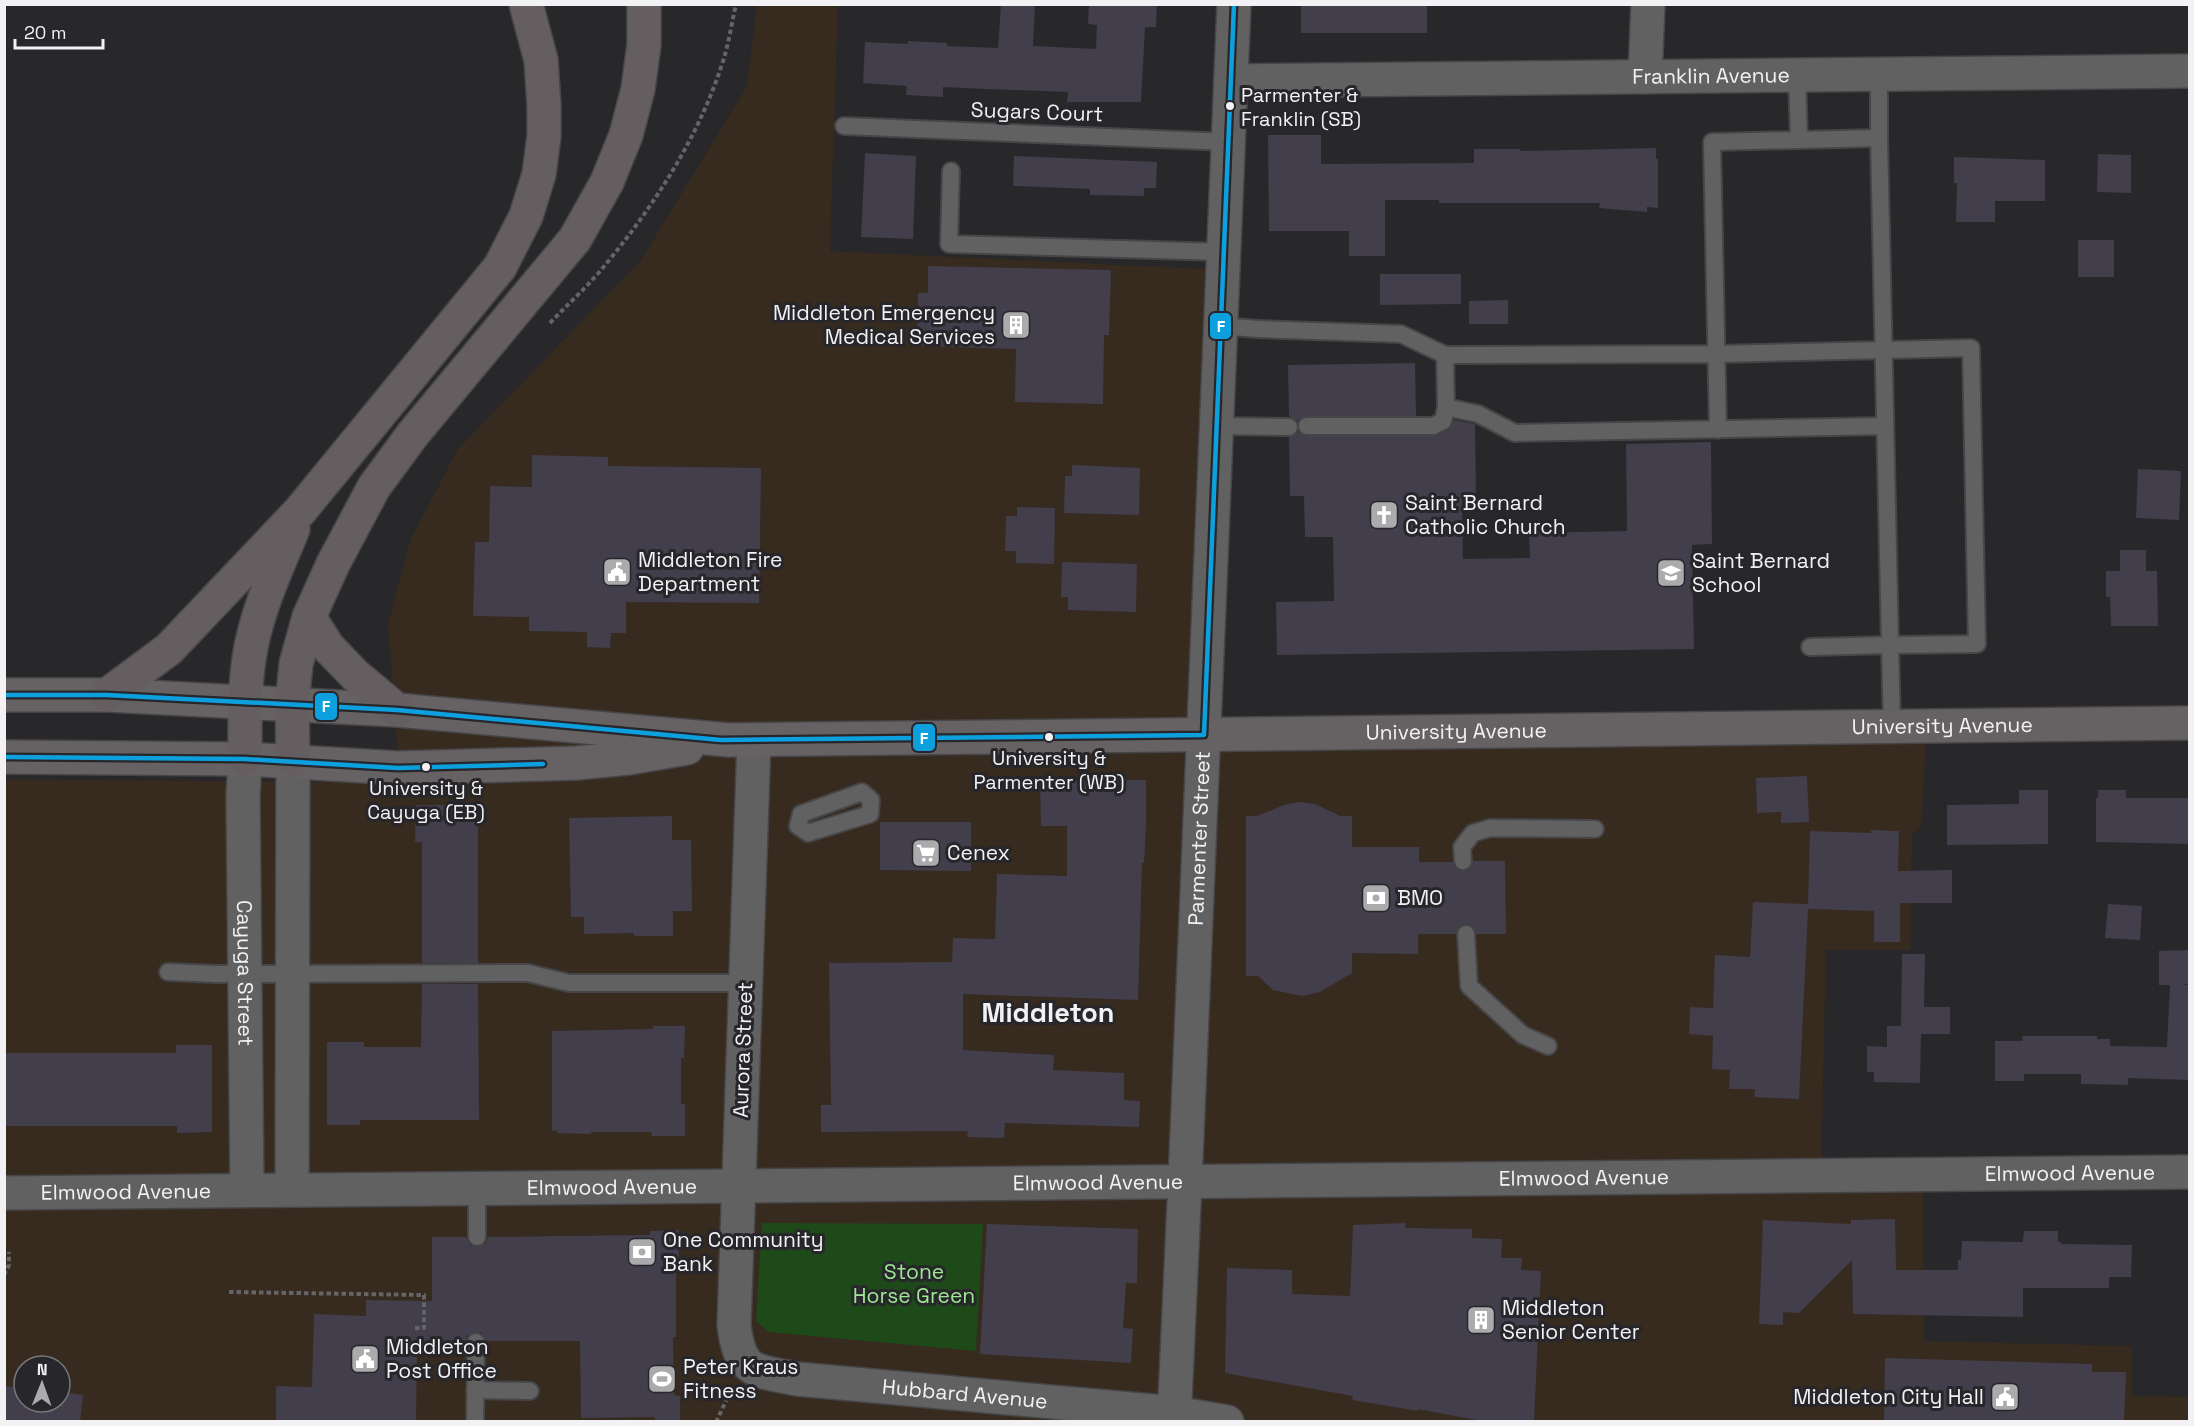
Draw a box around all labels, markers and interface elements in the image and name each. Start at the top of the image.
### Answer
scale bar [15,12,104,50]
text: 20 m [24,21,67,44]
street label: Franklin Avenue [1632,61,1790,90]
place label: Parmenter & Franklin (SB) [1241,82,1361,132]
street label: Sugars Court [970,96,1104,127]
marker: Parmenter & Franklin (SB) [1224,100,1236,112]
place label: Middleton Emergency Medical Services [773,299,995,350]
building icon: Middleton Emergency Medical Services [1000,309,1032,341]
line badge: F [1209,312,1232,340]
text: F [1217,316,1226,337]
place label: Saint Bernard Catholic Church [1405,489,1566,540]
church icon: Saint Bernard Catholic Church [1368,499,1400,531]
place label: Middleton Fire Department [638,546,783,597]
place label: Saint Bernard School [1692,547,1830,598]
public building icon: Middleton Fire Department [601,556,633,588]
school or university icon: Saint Bernard School [1655,557,1687,589]
line badge: F [314,692,338,721]
text: F [322,696,331,717]
street label: University Avenue [1851,711,2033,740]
street label: University Avenue [1365,716,1547,746]
line badge: F [912,723,936,752]
text: F [920,728,929,749]
marker: University & Parmenter (WB) [1043,731,1055,743]
place label: University & Parmenter (WB) [974,745,1124,795]
street label: Parmenter Street [1182,750,1216,926]
marker: University & Cayuga (EB) [420,761,432,773]
place label: University & Cayuga (EB) [367,775,485,825]
supermarket icon: Cenex [910,837,942,869]
place label: Cenex [947,839,1010,866]
bank icon: BMO [1360,882,1392,914]
place label: BMO [1397,884,1443,911]
street label: Cayuga Street [231,900,260,1046]
street label: Aurora Street [727,982,758,1118]
district label: Middleton [982,995,1114,1030]
street label: Elmwood Avenue [1985,1158,2155,1187]
street label: Elmwood Avenue [1499,1163,1669,1192]
street label: Elmwood Avenue [1013,1168,1183,1196]
street label: Elmwood Avenue [527,1172,697,1201]
street label: Elmwood Avenue [41,1177,211,1206]
place label: One Community Bank [663,1226,824,1277]
bank icon: One Community Bank [626,1236,658,1268]
park label: Stone Horse Green [853,1258,975,1309]
place label: Middleton Senior Center [1502,1294,1640,1345]
building icon: Middleton Senior Center [1465,1304,1497,1336]
place label: Middleton Post Office [386,1333,497,1384]
public building icon: Middleton Post Office [349,1343,381,1375]
place label: Peter Kraus Fitness [683,1353,798,1404]
north arrow [12,1354,72,1414]
text: N [37,1359,48,1380]
sports icon: Peter Kraus Fitness [646,1363,678,1395]
street label: Hubbard Avenue [881,1373,1049,1414]
public building icon: Middleton City Hall [1989,1381,2021,1413]
place label: Middleton City Hall [1793,1383,1984,1410]

